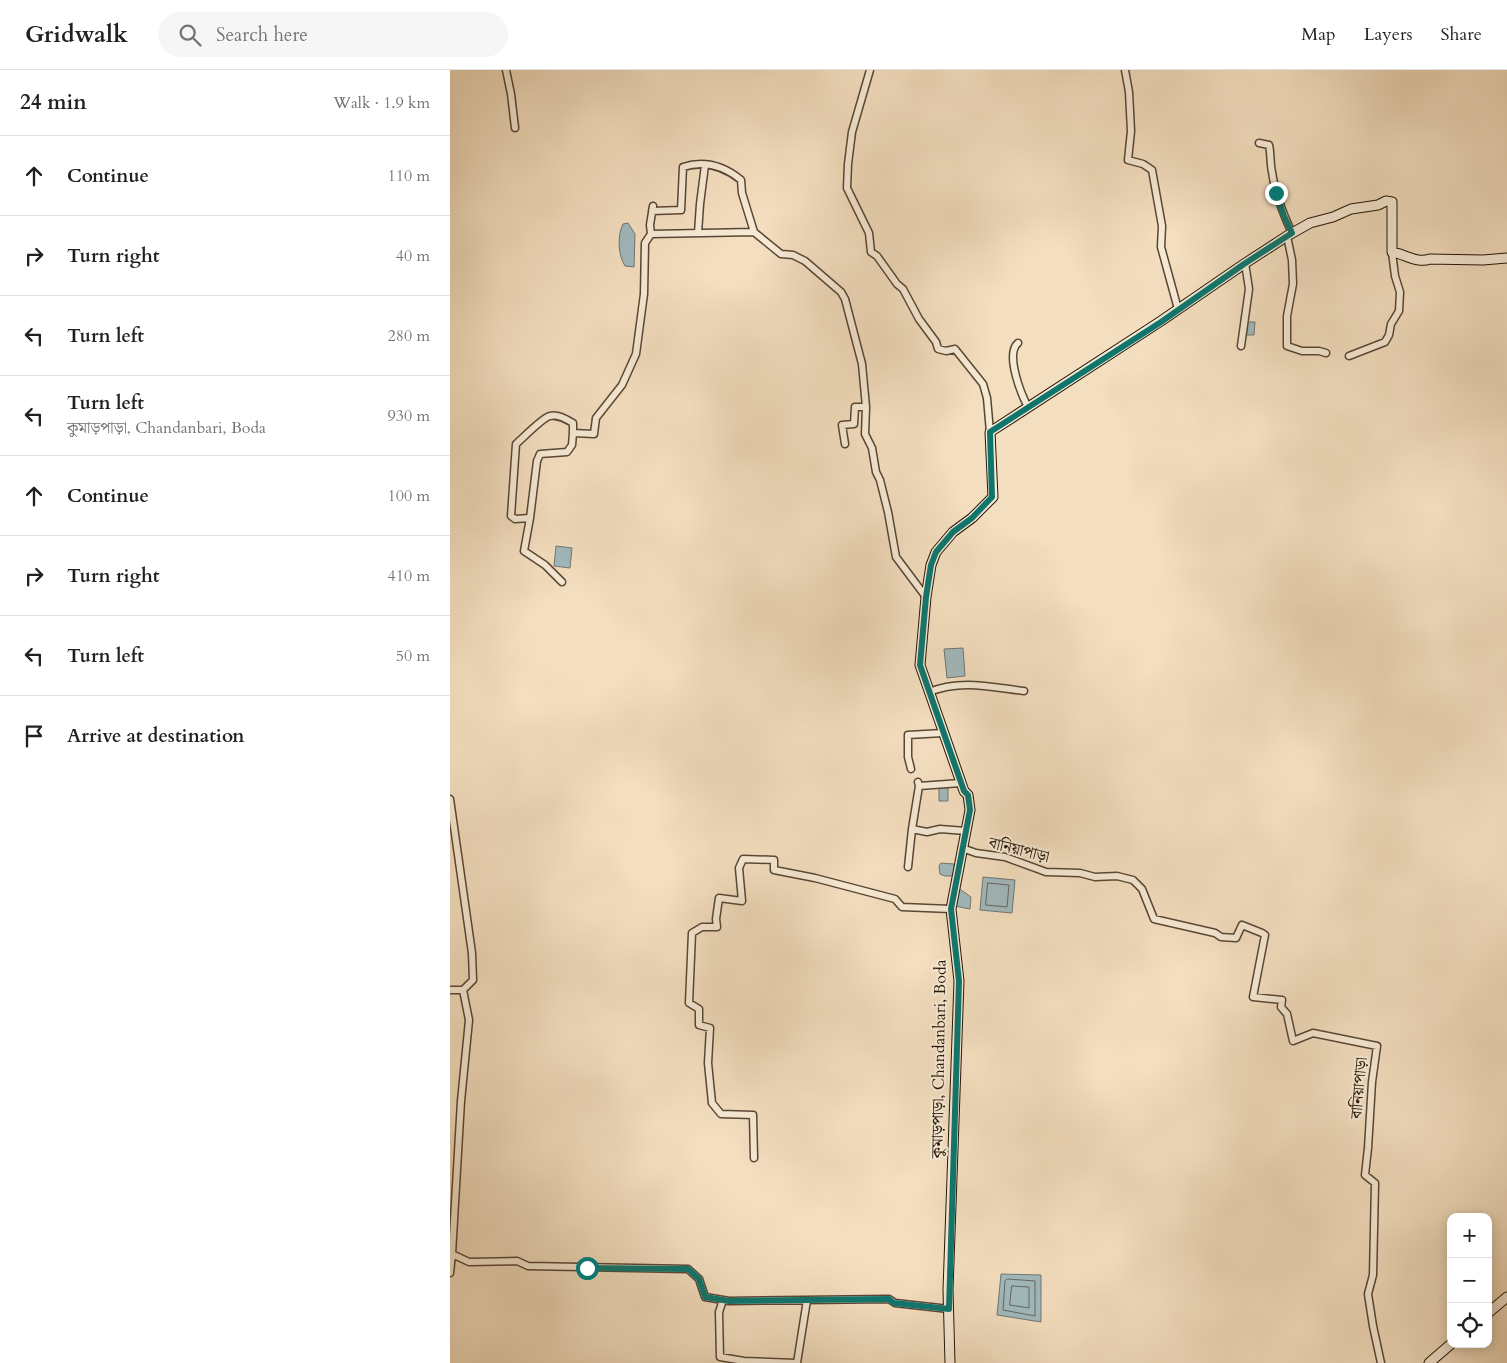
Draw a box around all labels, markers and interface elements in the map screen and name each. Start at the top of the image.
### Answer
search box [158,12,508,57]
text: Gridwalk [25,18,128,51]
icon: search [176,21,204,49]
text: Search here [216,22,308,48]
text: Map [1301,22,1336,47]
text: Layers [1364,22,1413,47]
text: Share [1441,22,1482,47]
text: 24 min [20,88,87,117]
text: Walk · 1.9 km [333,92,430,114]
icon: ahead [20,162,48,190]
text: Continue [67,163,149,189]
text: 110 m [388,165,430,187]
route end [1265,182,1288,205]
icon: right [20,242,48,270]
text: Turn right [67,243,159,269]
text: 40 m [396,245,430,267]
icon: left [20,322,48,350]
text: Turn left [67,323,144,349]
text: 280 m [388,325,430,347]
text: Turn left [67,390,144,416]
icon: left [20,402,48,430]
text: 930 m [388,405,430,427]
text: কুমাড়পাড়া, Chandanbari, Boda [67,417,266,439]
icon: ahead [20,482,48,510]
text: Continue [67,483,149,509]
text: 100 m [388,485,430,507]
icon: right [20,562,48,590]
text: Turn right [67,563,159,589]
text: 410 m [388,565,430,587]
icon: left [20,642,48,670]
text: Turn left [67,643,144,669]
text: 50 m [396,645,430,667]
icon: arrive [20,722,48,750]
text: Arrive at destination [67,723,244,749]
street label: বানিয়াপাড়া [985,832,1052,868]
street label: কুমাড়পাড়া, Chandanbari, Boda [926,959,952,1160]
street label: বানিয়াপাড়া [1345,1056,1373,1121]
map controls [1447,1213,1492,1348]
button: + [1447,1213,1492,1258]
route start [576,1257,599,1280]
button: − [1447,1258,1492,1303]
button: locate [1447,1303,1492,1348]

